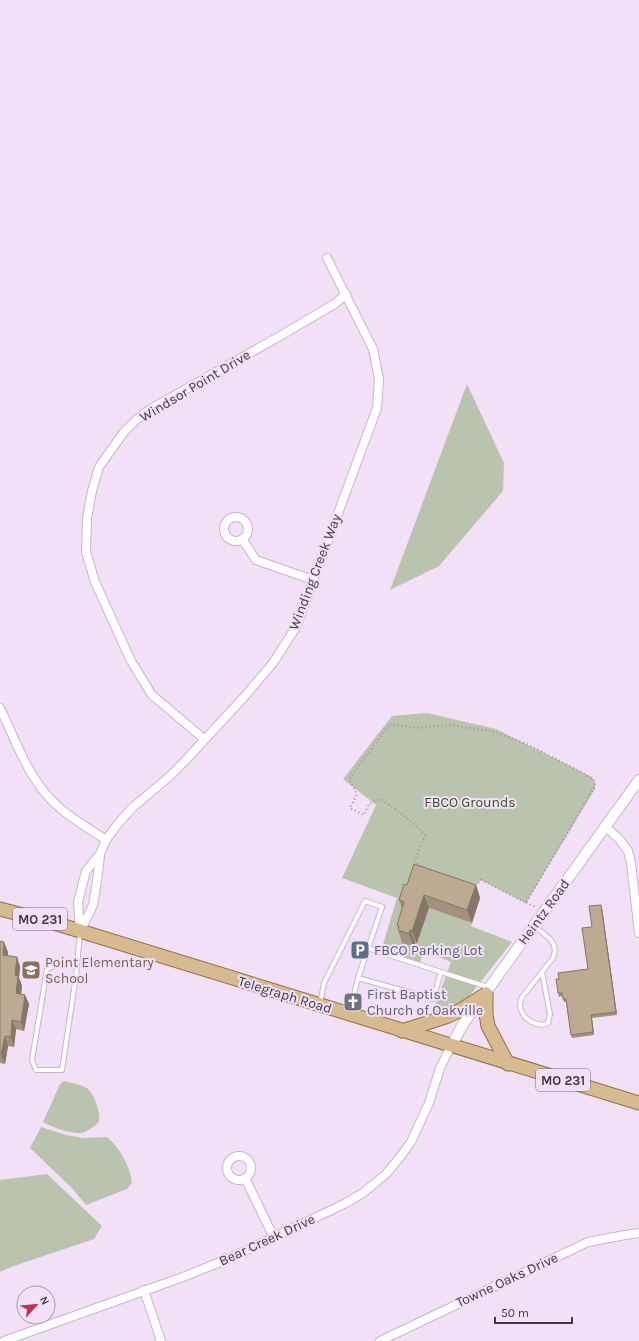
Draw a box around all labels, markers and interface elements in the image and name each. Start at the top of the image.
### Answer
street label: Windsor Point Drive [137,346,253,426]
street label: Winding Creek Way [285,511,345,632]
park label: FBCO Grounds [424,794,516,811]
street label: Heintz Road [515,876,573,948]
road number: MO 231 [13,908,67,930]
parking icon: FBCO Parking Lot [349,939,371,961]
place label: FBCO Parking Lot [374,942,483,959]
place label: Point Elementary School [45,954,154,987]
school or university icon: Point Elementary School [20,959,42,981]
street label: Telegraph Road [236,973,334,1017]
place label: First Baptist Church of Oakville [367,986,483,1019]
church icon: First Baptist Church of Oakville [342,991,364,1013]
road number: MO 231 [536,1069,590,1091]
street label: Bear Creek Drive [216,1210,318,1270]
street label: Towne Oaks Drive [453,1249,561,1311]
north arrow [16,1285,56,1325]
text: N [37,1294,52,1307]
scale bar [495,1299,572,1325]
text: 50 m [501,1306,529,1320]

